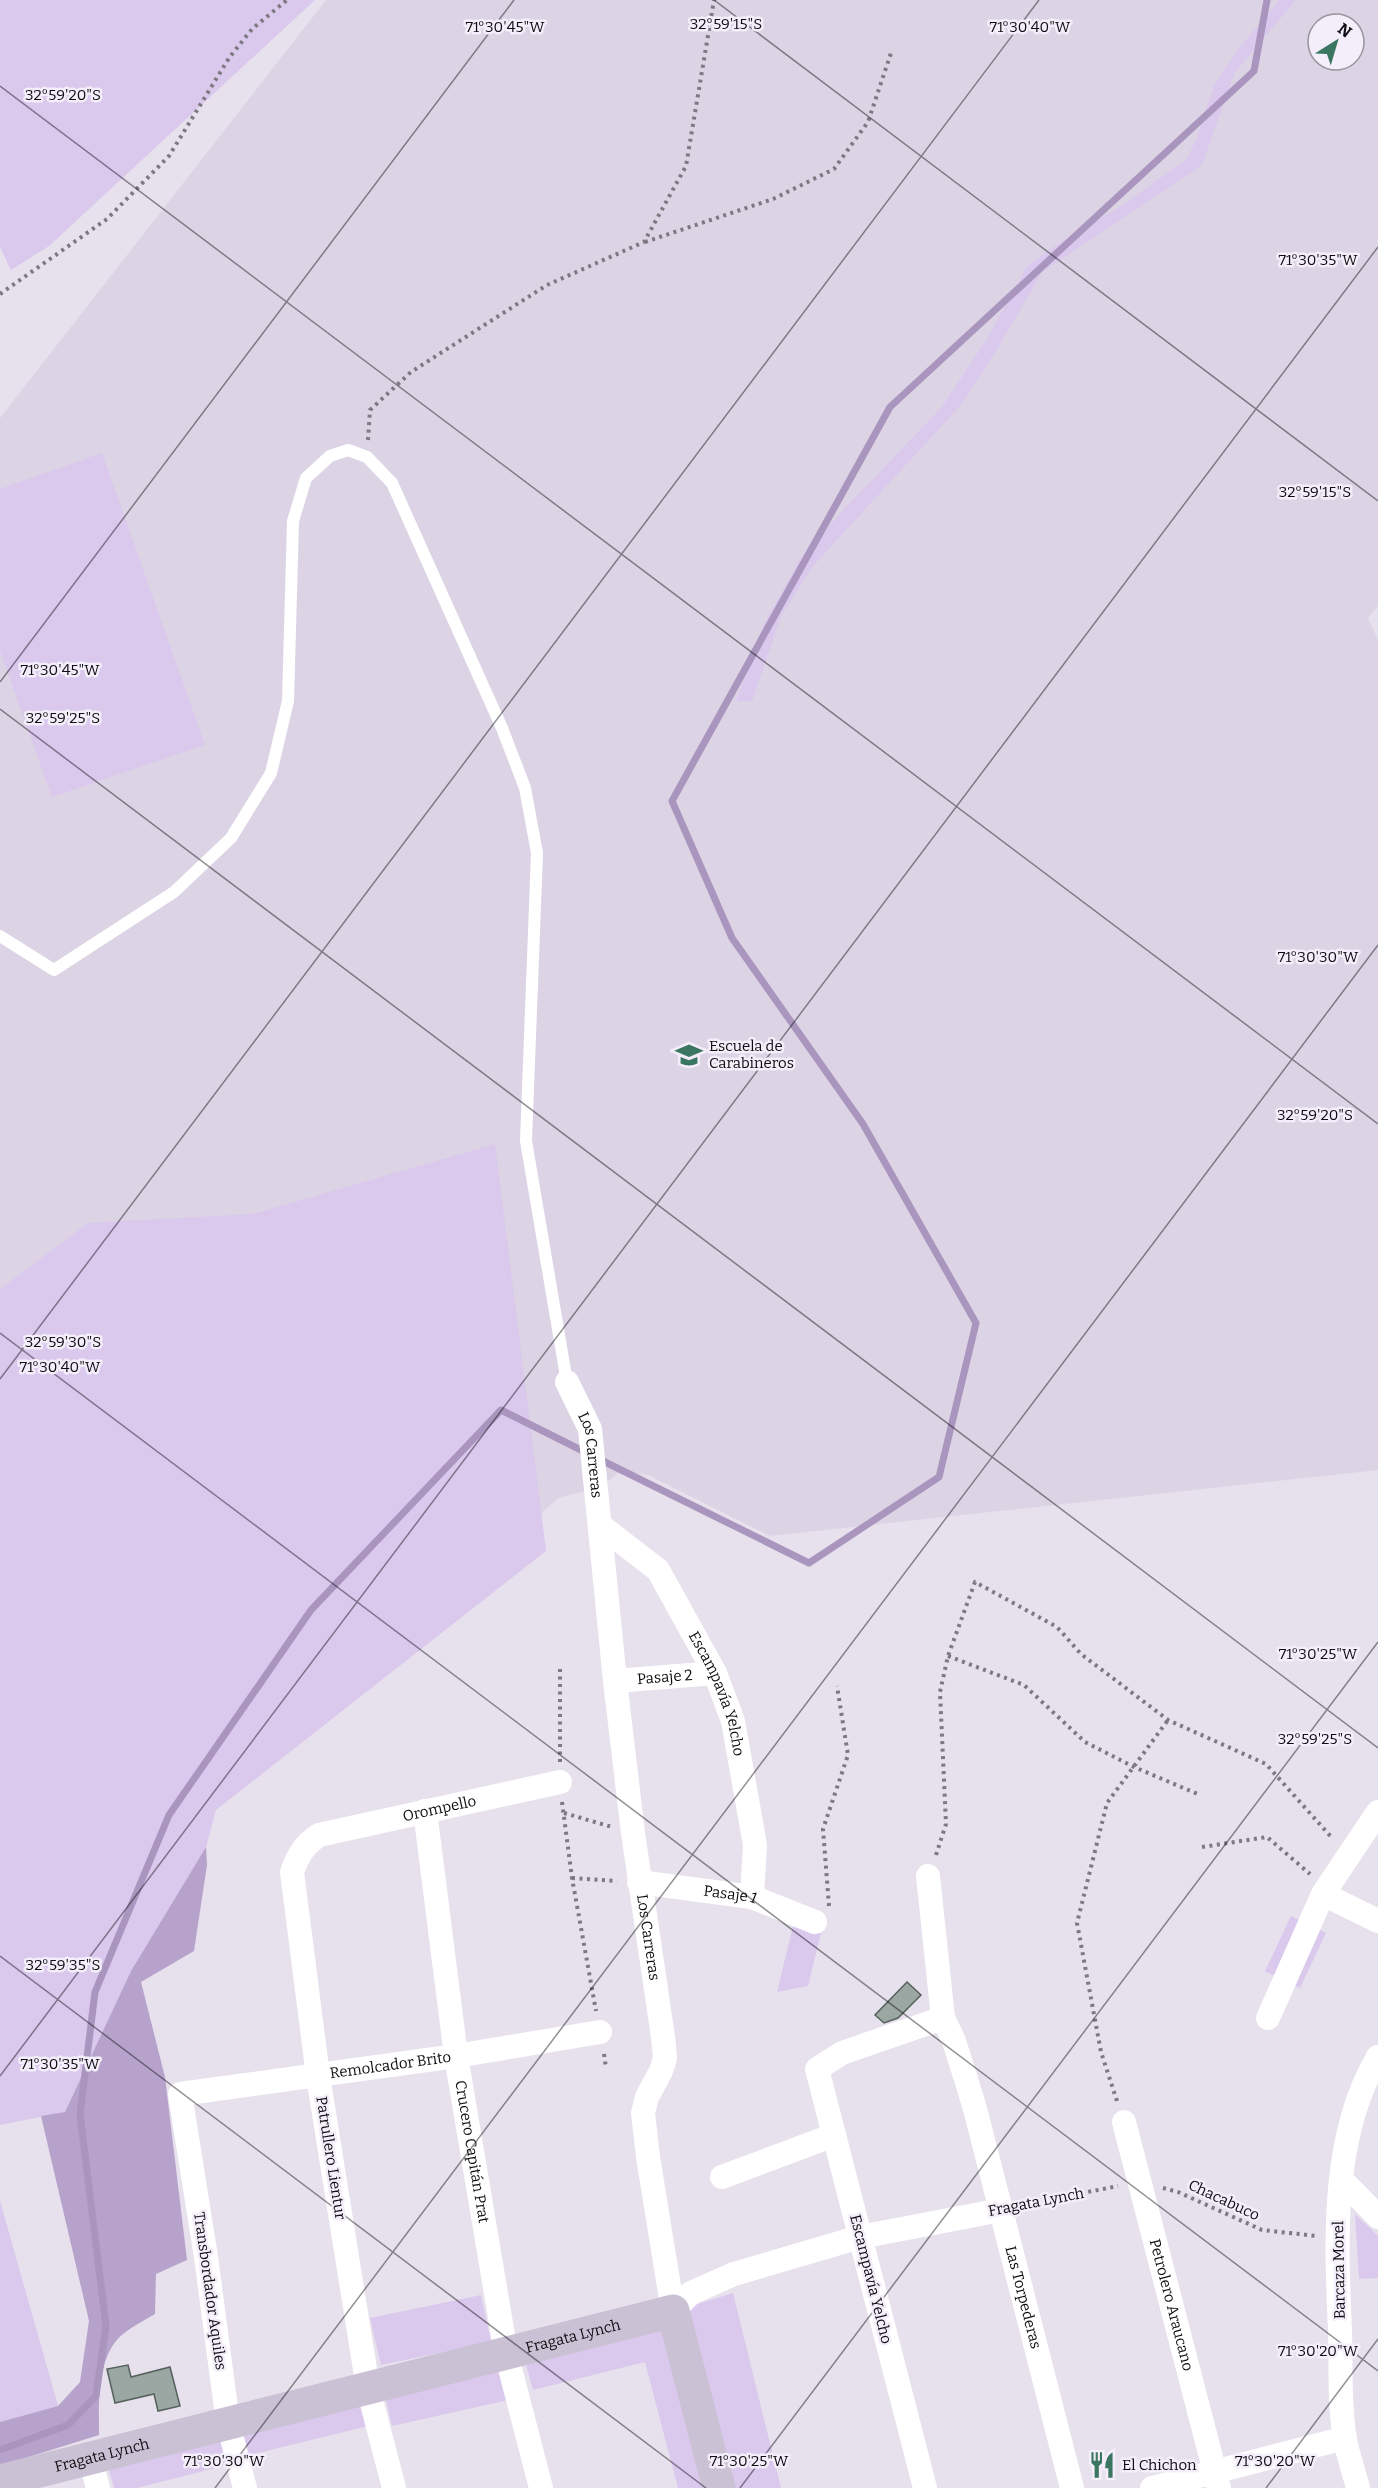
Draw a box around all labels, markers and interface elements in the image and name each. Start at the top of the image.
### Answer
north arrow [1306,12,1366,72]
text: 32°59'15"S [690,15,762,33]
text: 71°30'45"W [465,18,545,36]
text: 71°30'40"W [990,18,1071,36]
text: N [1334,19,1355,42]
text: 32°59'20"S [25,86,101,104]
text: 71°30'35"W [1278,251,1358,269]
text: 32°59'15"S [1279,483,1351,501]
text: 71°30'45"W [20,661,100,679]
text: 32°59'25"S [26,709,100,727]
text: 71°30'30"W [1278,948,1359,966]
place label: Escuela de Carabineros [709,1037,794,1072]
school or university icon: Escuela de Carabineros [674,1040,704,1070]
text: 32°59'20"S [1277,1106,1353,1124]
text: 32°59'30"S [25,1333,101,1351]
text: 71°30'40"W [20,1358,101,1376]
street label: Los Carreras [574,1409,606,1499]
street label: Escampavía Yelcho [685,1628,748,1757]
text: 71°30'25"W [1279,1645,1358,1663]
street label: Pasaje 2 [636,1666,693,1688]
text: 32°59'25"S [1278,1730,1352,1748]
street label: Orompello [401,1792,478,1825]
street label: Pasaje 1 [702,1882,760,1907]
street label: Los Carreras [633,1893,664,1982]
text: 32°59'35"S [26,1956,100,1974]
street label: Remolcador Brito [329,2048,452,2082]
text: 71°30'35"W [20,2055,100,2073]
street label: Crucero Capitán Prat [451,2079,493,2225]
street label: Patrullero Lientur [312,2095,350,2221]
street label: Chacabuco [1186,2176,1262,2224]
street label: Fragata Lynch [987,2184,1086,2220]
street label: Transbordador Aquiles [190,2211,230,2371]
street label: Escampavía Yelcho [846,2212,896,2346]
street label: Barcaza Morel [1329,2221,1349,2319]
street label: Petrolero Araucano [1146,2237,1197,2373]
street label: Las Torpederas [1001,2244,1045,2351]
street label: Fragata Lynch [524,2315,623,2357]
text: 71°30'20"W [1278,2342,1359,2360]
street label: Fragata Lynch [52,2434,152,2476]
restaurant icon: El Chichon [1087,2450,1117,2480]
text: 71°30'30"W [184,2452,265,2470]
text: 71°30'25"W [710,2452,789,2470]
text: 71°30'20"W [1235,2452,1316,2470]
place label: El Chichon [1122,2456,1197,2474]

